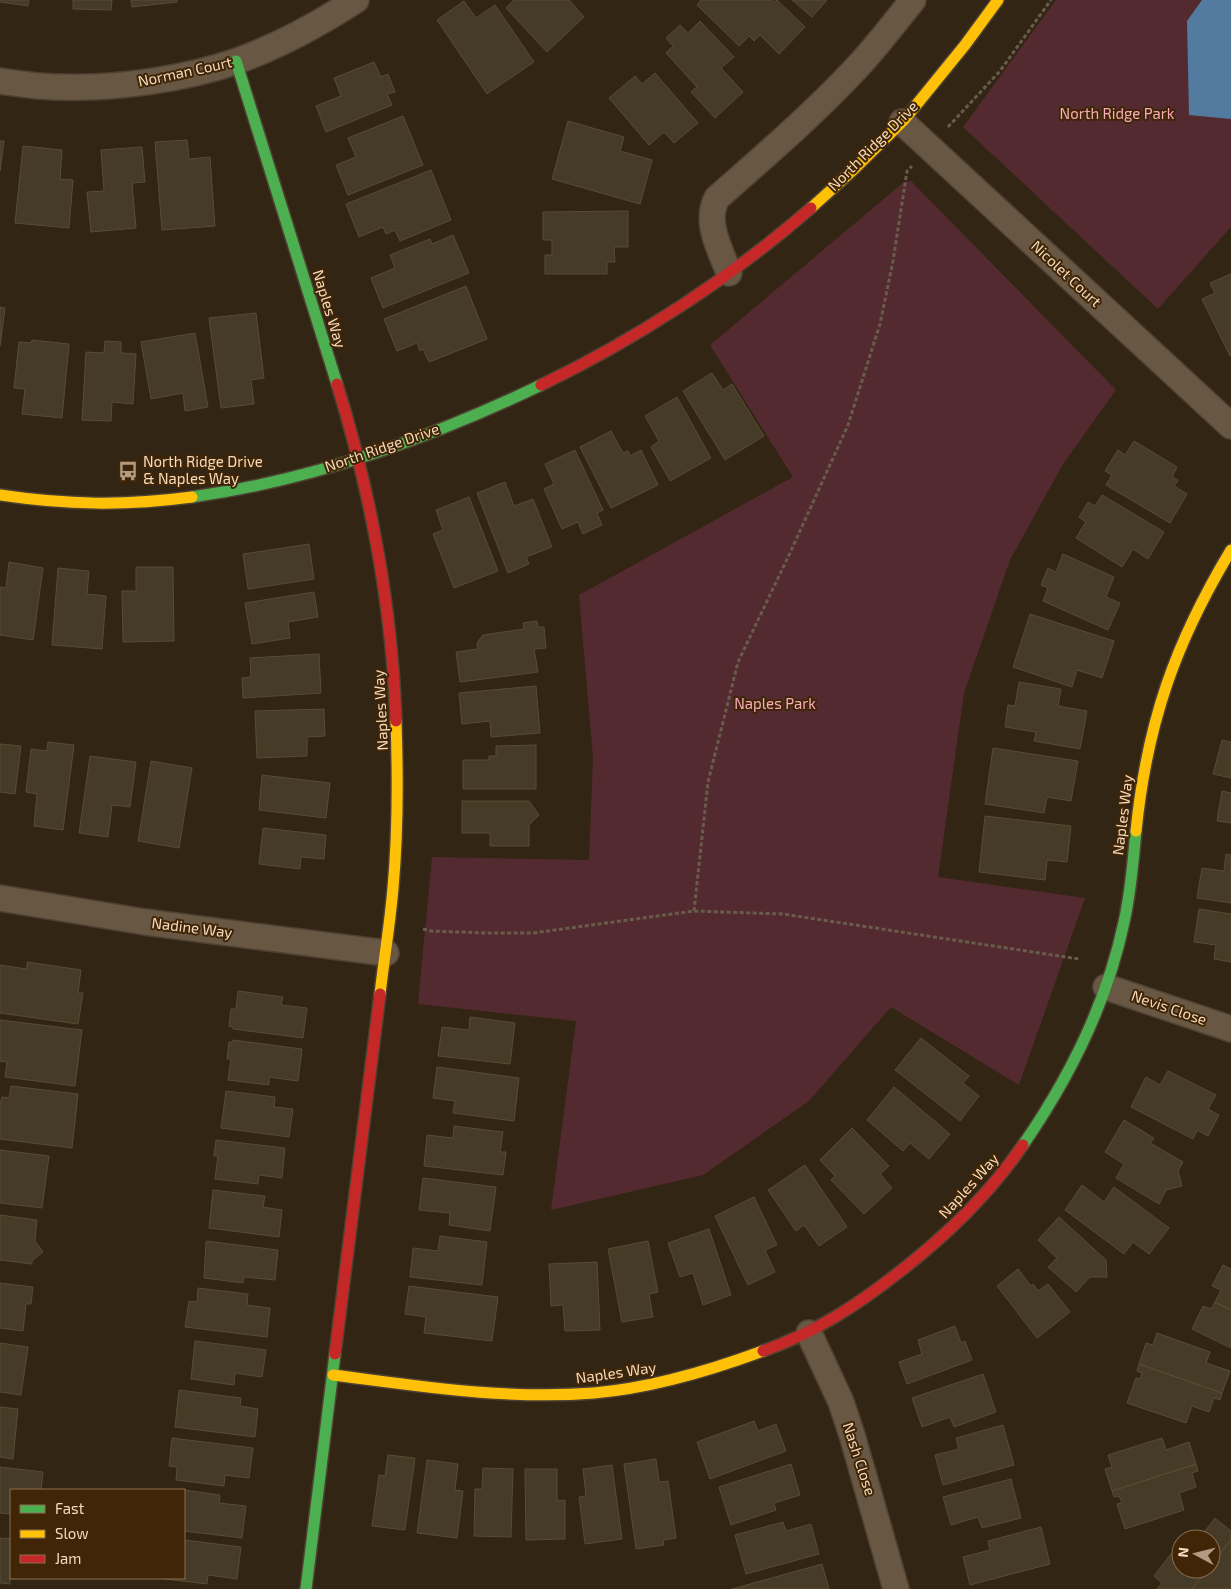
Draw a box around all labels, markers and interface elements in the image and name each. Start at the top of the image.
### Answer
street label: Norman Court [136,52,234,90]
street label: North Ridge Drive [824,97,921,194]
park label: North Ridge Park [1060,104,1175,122]
street label: Nicolet Court [1028,236,1106,310]
street label: Naples Way [310,267,350,350]
street label: North Ridge Drive [322,419,441,475]
place label: North Ridge Drive & Naples Way [143,452,263,487]
bus stop icon: North Ridge Drive & Naples Way [117,460,139,482]
street label: Naples Way [369,669,391,751]
park label: Naples Park [734,694,816,712]
street label: Naples Way [1108,774,1136,856]
street label: Nadine Way [151,913,234,941]
street label: Nevis Close [1129,986,1209,1028]
street label: Naples Way [934,1149,1002,1221]
street label: Naples Way [574,1357,657,1387]
street label: Nash Close [840,1420,880,1497]
legend [10,1489,185,1579]
text: Fast [55,1499,85,1517]
text: Slow [55,1524,89,1542]
north arrow [1171,1529,1221,1579]
text: N [1174,1546,1192,1558]
text: Jam [55,1549,81,1567]

